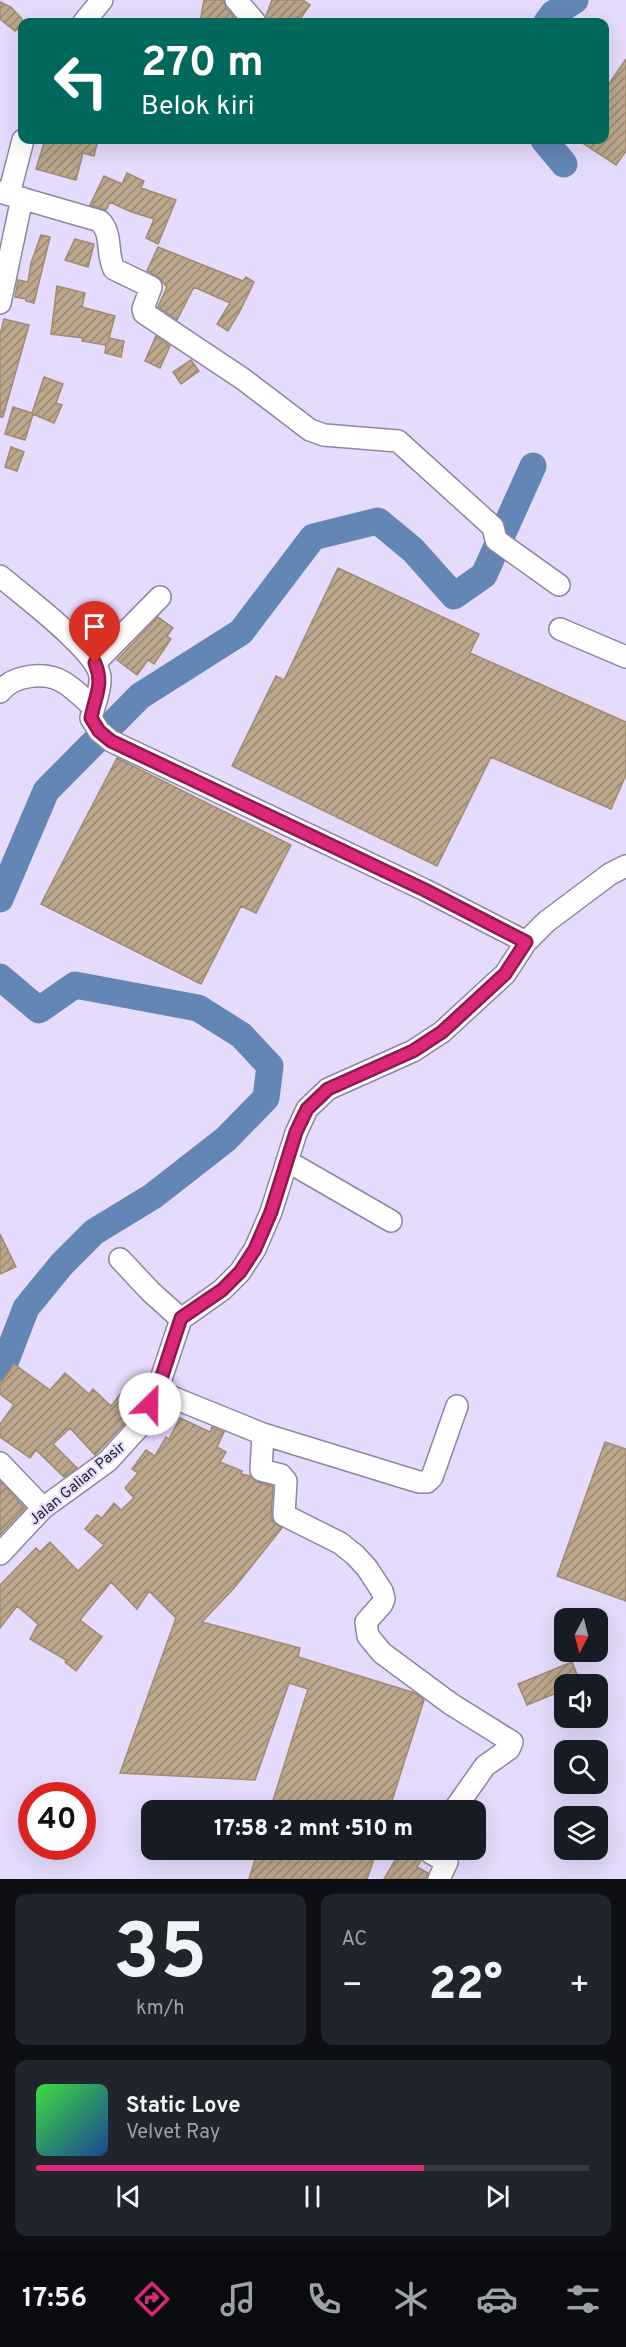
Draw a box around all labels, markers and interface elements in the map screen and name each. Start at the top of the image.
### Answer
text: 270 m [141,38,264,91]
icon: left [42,42,120,120]
text: Belok kiri [141,90,255,124]
pin [69,601,120,663]
icon: arrive [78,610,111,643]
position arrow [118,1372,182,1436]
street label: Jalan Galian Pasir [26,1438,130,1530]
north arrow [554,1608,608,1662]
map controls [554,1608,608,1860]
button: sound [554,1674,608,1728]
button: search [554,1740,608,1794]
speed limit sign: 40 [18,1782,96,1860]
button: layers [554,1806,608,1860]
text: 17:58 · 2 mnt · 510 m [214,1816,413,1843]
text: 35 [113,1907,207,2006]
text: AC [342,1927,367,1953]
text: 22° [429,1958,503,2015]
text: − [342,1966,363,2008]
text: + [569,1966,590,2008]
text: km/h [136,1996,185,2022]
text: Static Love [126,2093,240,2120]
text: Velvet Ray [126,2120,220,2146]
icon: previous [112,2180,145,2213]
icon: pause [296,2180,329,2213]
icon: next [481,2180,514,2213]
icon: directions [131,2278,173,2320]
icon: music [217,2278,259,2320]
icon: phone [303,2278,345,2320]
icon: climate [390,2278,432,2320]
icon: car [476,2278,518,2320]
icon: filters [562,2278,604,2320]
text: 17:56 [22,2282,87,2316]

